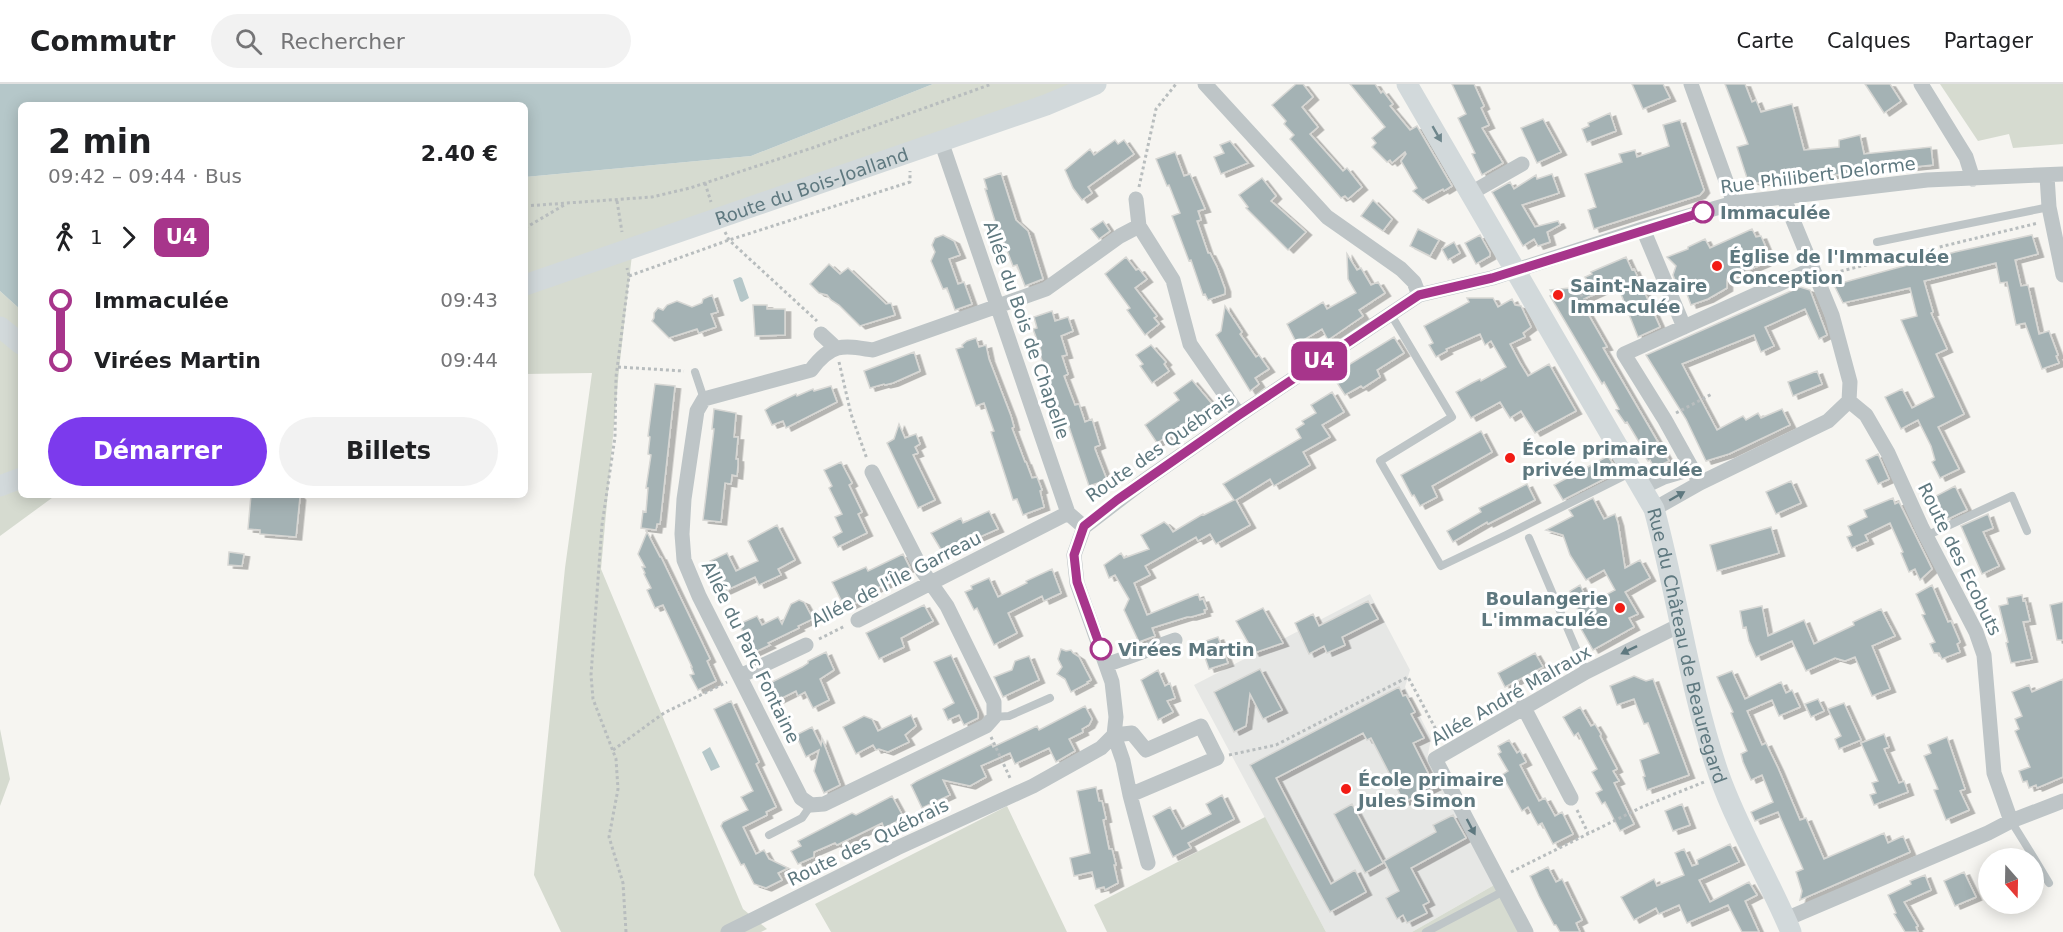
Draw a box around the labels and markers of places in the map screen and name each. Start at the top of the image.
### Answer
marker: Immaculée [1692,201,1714,223]
place label: Immaculée [1720,202,1830,223]
place label: Église de l'Immaculée Conception [1729,246,1949,288]
marker: Église de l'Immaculée Conception [1710,259,1724,273]
place label: Saint-Nazaire Immaculée [1570,275,1707,317]
marker: Saint-Nazaire Immaculée [1551,288,1565,302]
place label: École primaire privée Immaculée [1522,438,1703,480]
marker: École primaire privée Immaculée [1503,451,1517,465]
place label: Boulangerie L'immaculée [1481,588,1608,630]
marker: Boulangerie L'immaculée [1613,601,1627,615]
marker: Virées Martin [1090,638,1112,660]
place label: Virées Martin [1118,639,1255,660]
place label: École primaire Jules Simon [1356,769,1504,811]
marker: École primaire Jules Simon [1339,782,1353,796]

